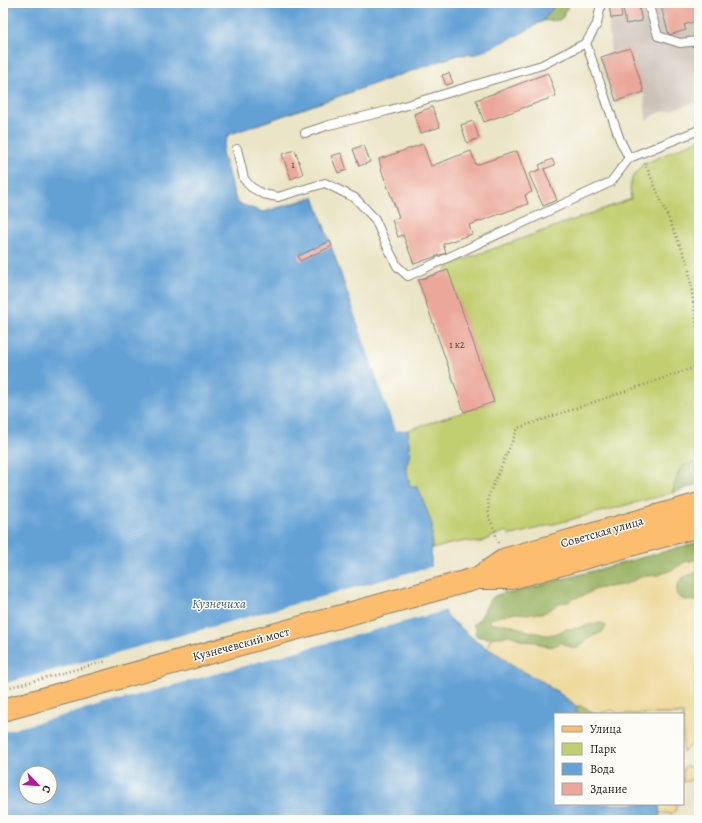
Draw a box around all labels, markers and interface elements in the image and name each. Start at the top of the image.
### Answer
house number: 1 [291,158,295,171]
house number: 1 к2 [449,338,465,351]
street label: Советская улица [559,512,646,551]
water label: Кузнечиха [192,595,246,612]
street label: Кузнечевский мост [191,623,292,665]
legend [554,713,684,805]
text: Улица [590,721,622,737]
text: Парк [590,741,616,757]
text: Вода [590,761,615,777]
north arrow [18,765,58,805]
text: Здание [590,781,627,797]
text: С [38,783,55,795]

